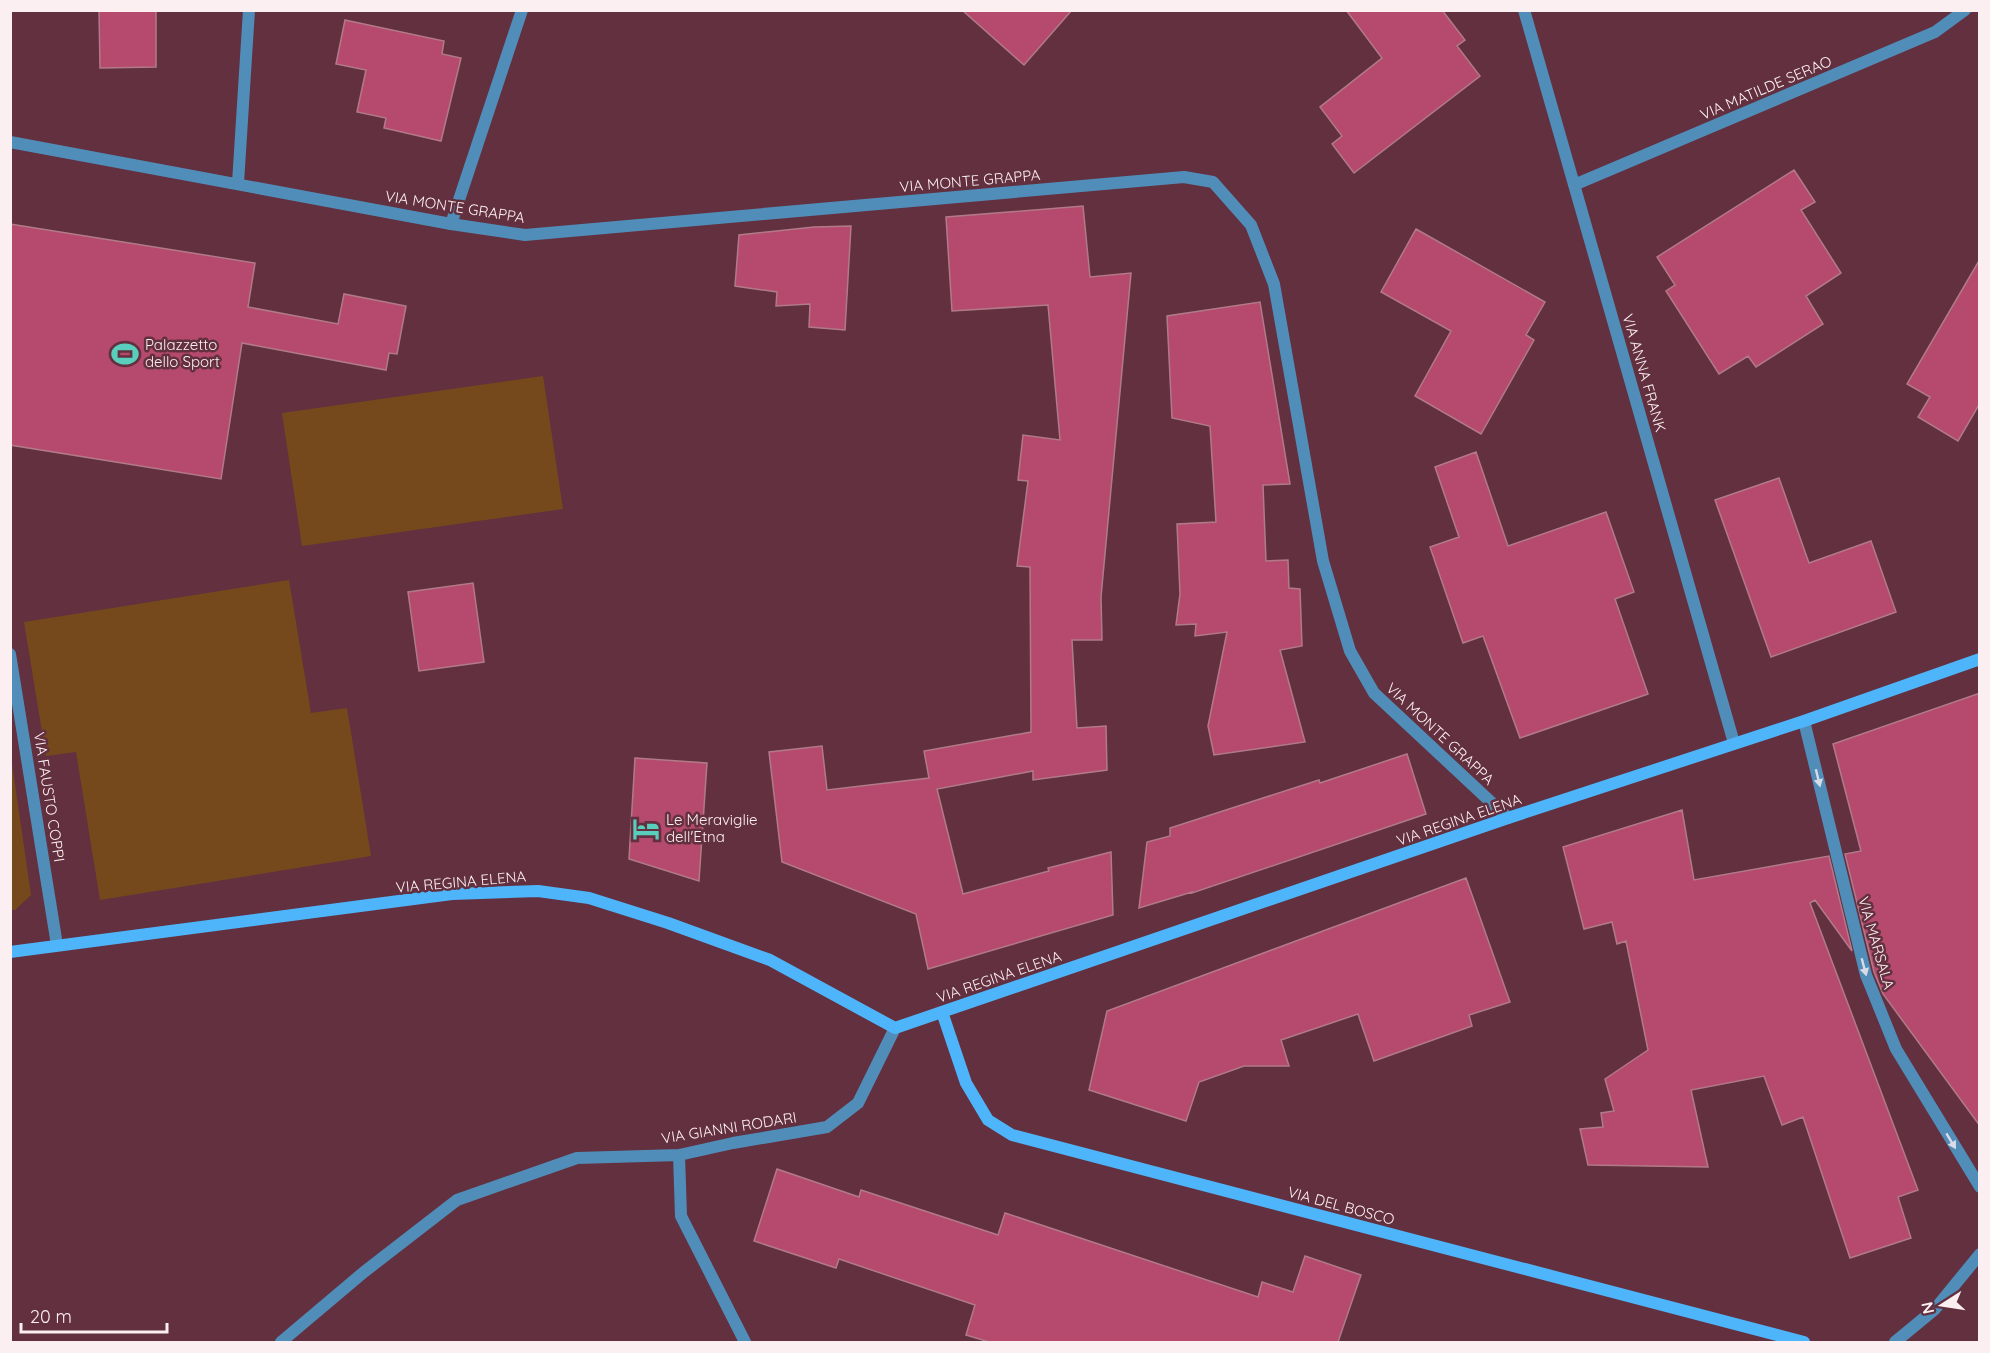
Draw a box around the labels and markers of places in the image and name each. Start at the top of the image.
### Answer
place label: Palazzetto dello Sport [145,335,220,371]
sports icon: Palazzetto dello Sport [110,339,140,369]
place label: Le Meraviglie dell'Etna [666,810,758,846]
hotel icon: Le Meraviglie dell'Etna [631,814,661,844]

